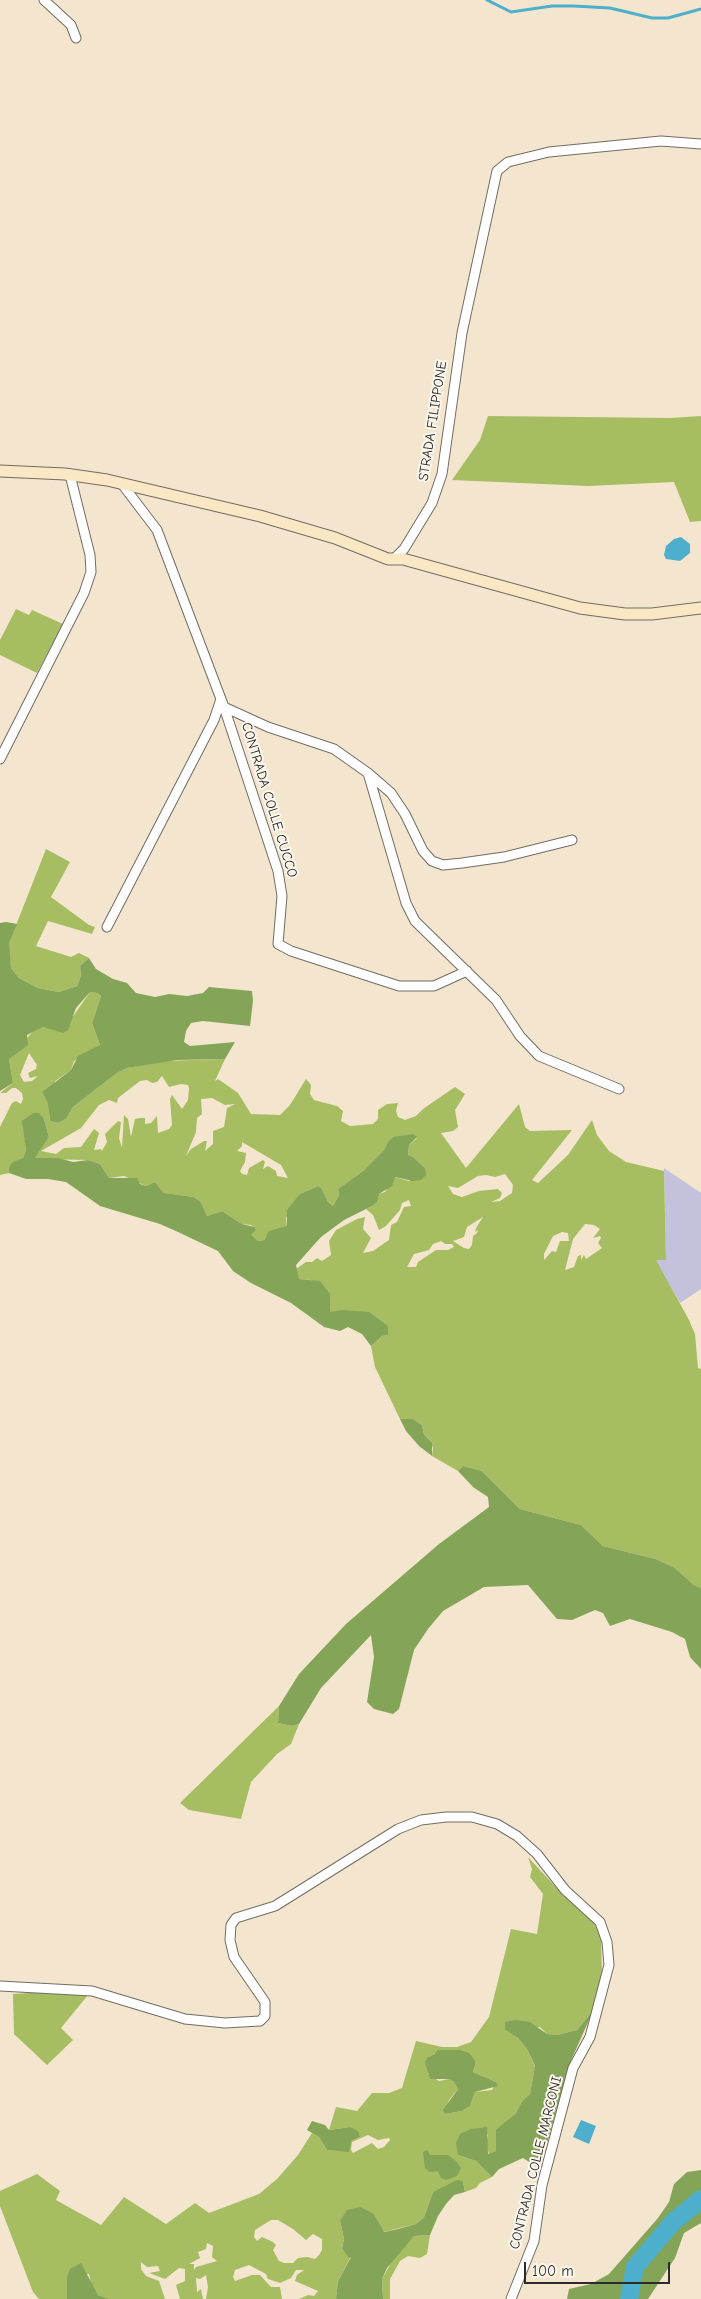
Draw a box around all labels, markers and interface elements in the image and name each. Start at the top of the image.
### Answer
street label: STRADA FILIPPONE [415,360,451,482]
street label: CONTRADA COLLE CUCCO [237,720,301,880]
street label: CONTRADA COLLE MARCONI [506,2075,566,2251]
scale bar [526,2252,672,2284]
text: 100 m [532,2262,574,2280]

